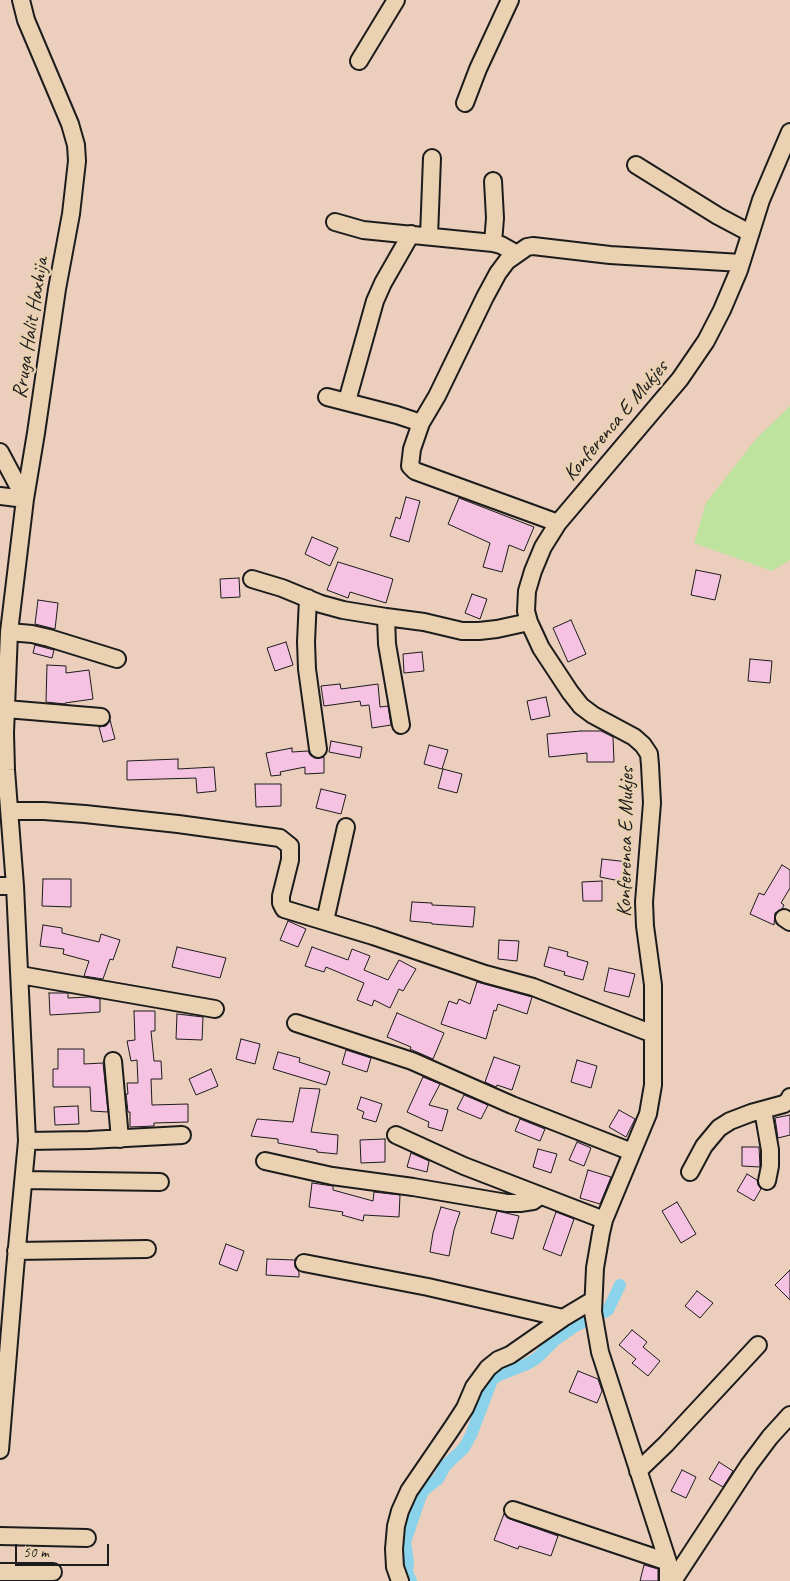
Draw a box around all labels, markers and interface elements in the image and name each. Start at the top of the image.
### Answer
street label: Rruga Halit Haxhija [7,256,55,400]
street label: Konferenca E Mukjes [558,356,674,486]
street label: Konferenca E Mukjes [612,767,640,917]
scale bar [18,1534,111,1566]
text: 50 m [23,1543,49,1562]

